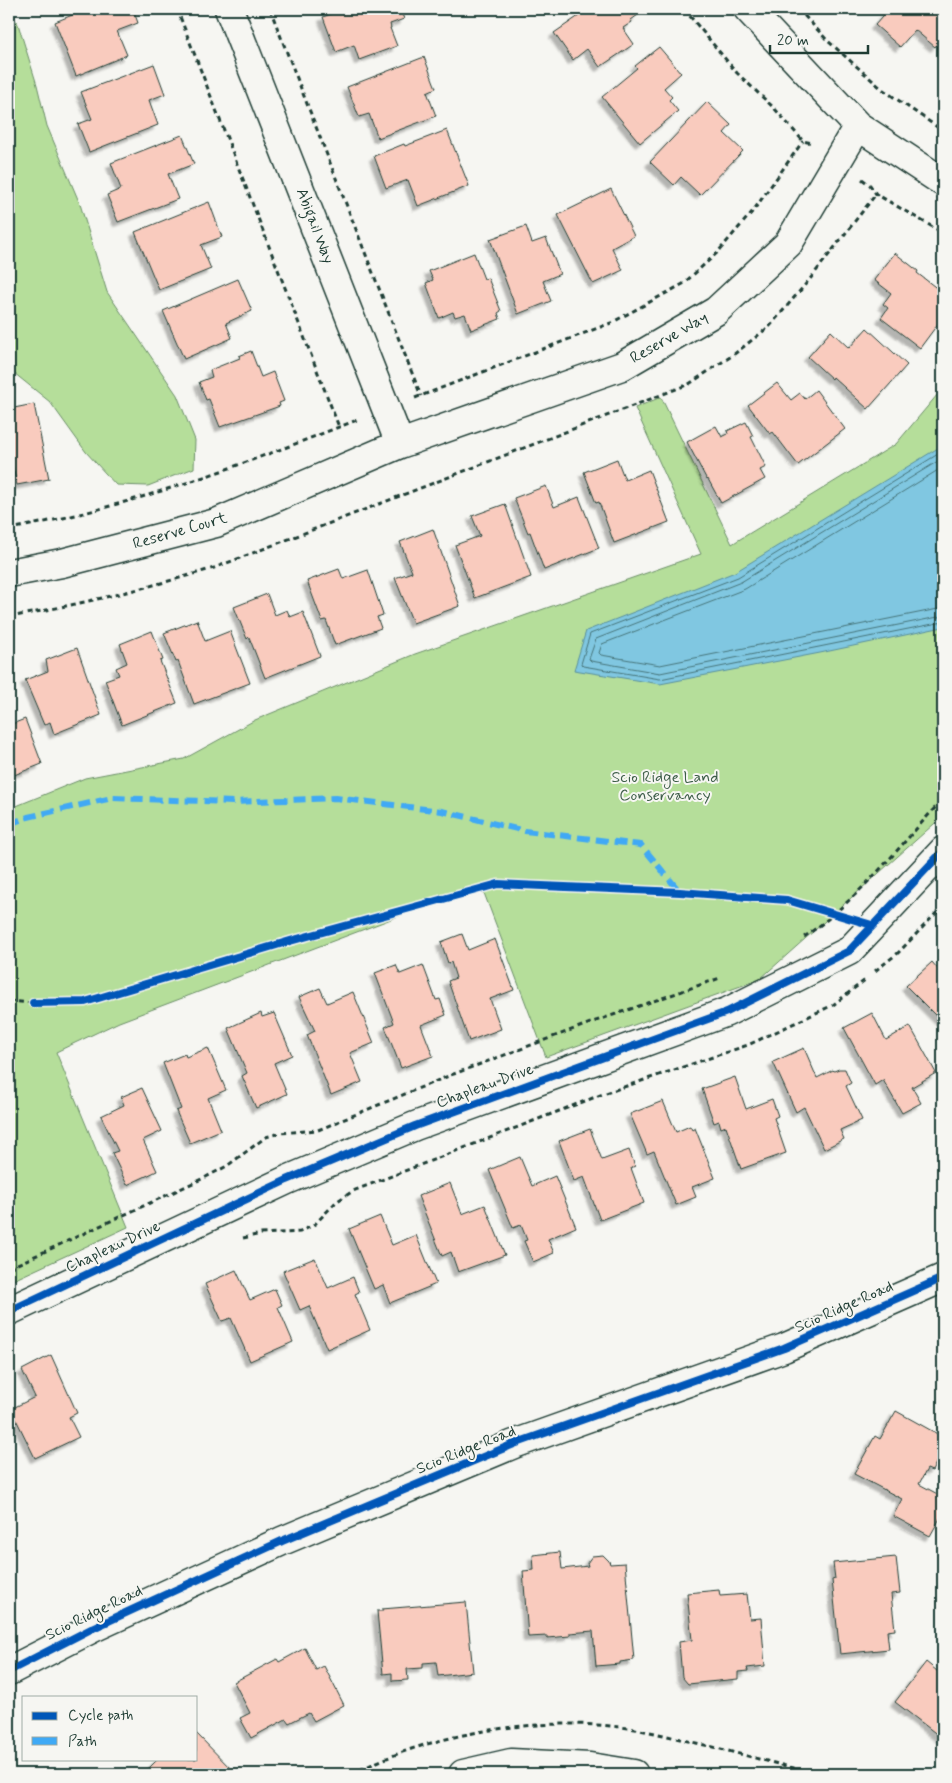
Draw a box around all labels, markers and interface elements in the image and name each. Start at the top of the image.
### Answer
scale bar [770,22,867,54]
text: 20 m [777,31,809,51]
street label: Abigail Way [290,185,339,267]
street label: Reserve Way [626,307,712,369]
street label: Reserve Court [130,507,230,554]
park label: Scio Ridge Land Conservancy [611,767,719,806]
street label: Chapleau Drive [433,1058,537,1113]
street label: Chapleau Drive [62,1216,164,1278]
street label: Scio Ridge Road [791,1276,897,1339]
street label: Scio Ridge Road [413,1420,519,1480]
street label: Scio Ridge Road [42,1580,147,1646]
legend [22,1696,198,1760]
text: Cycle path [68,1706,133,1726]
text: Path [68,1732,97,1752]

